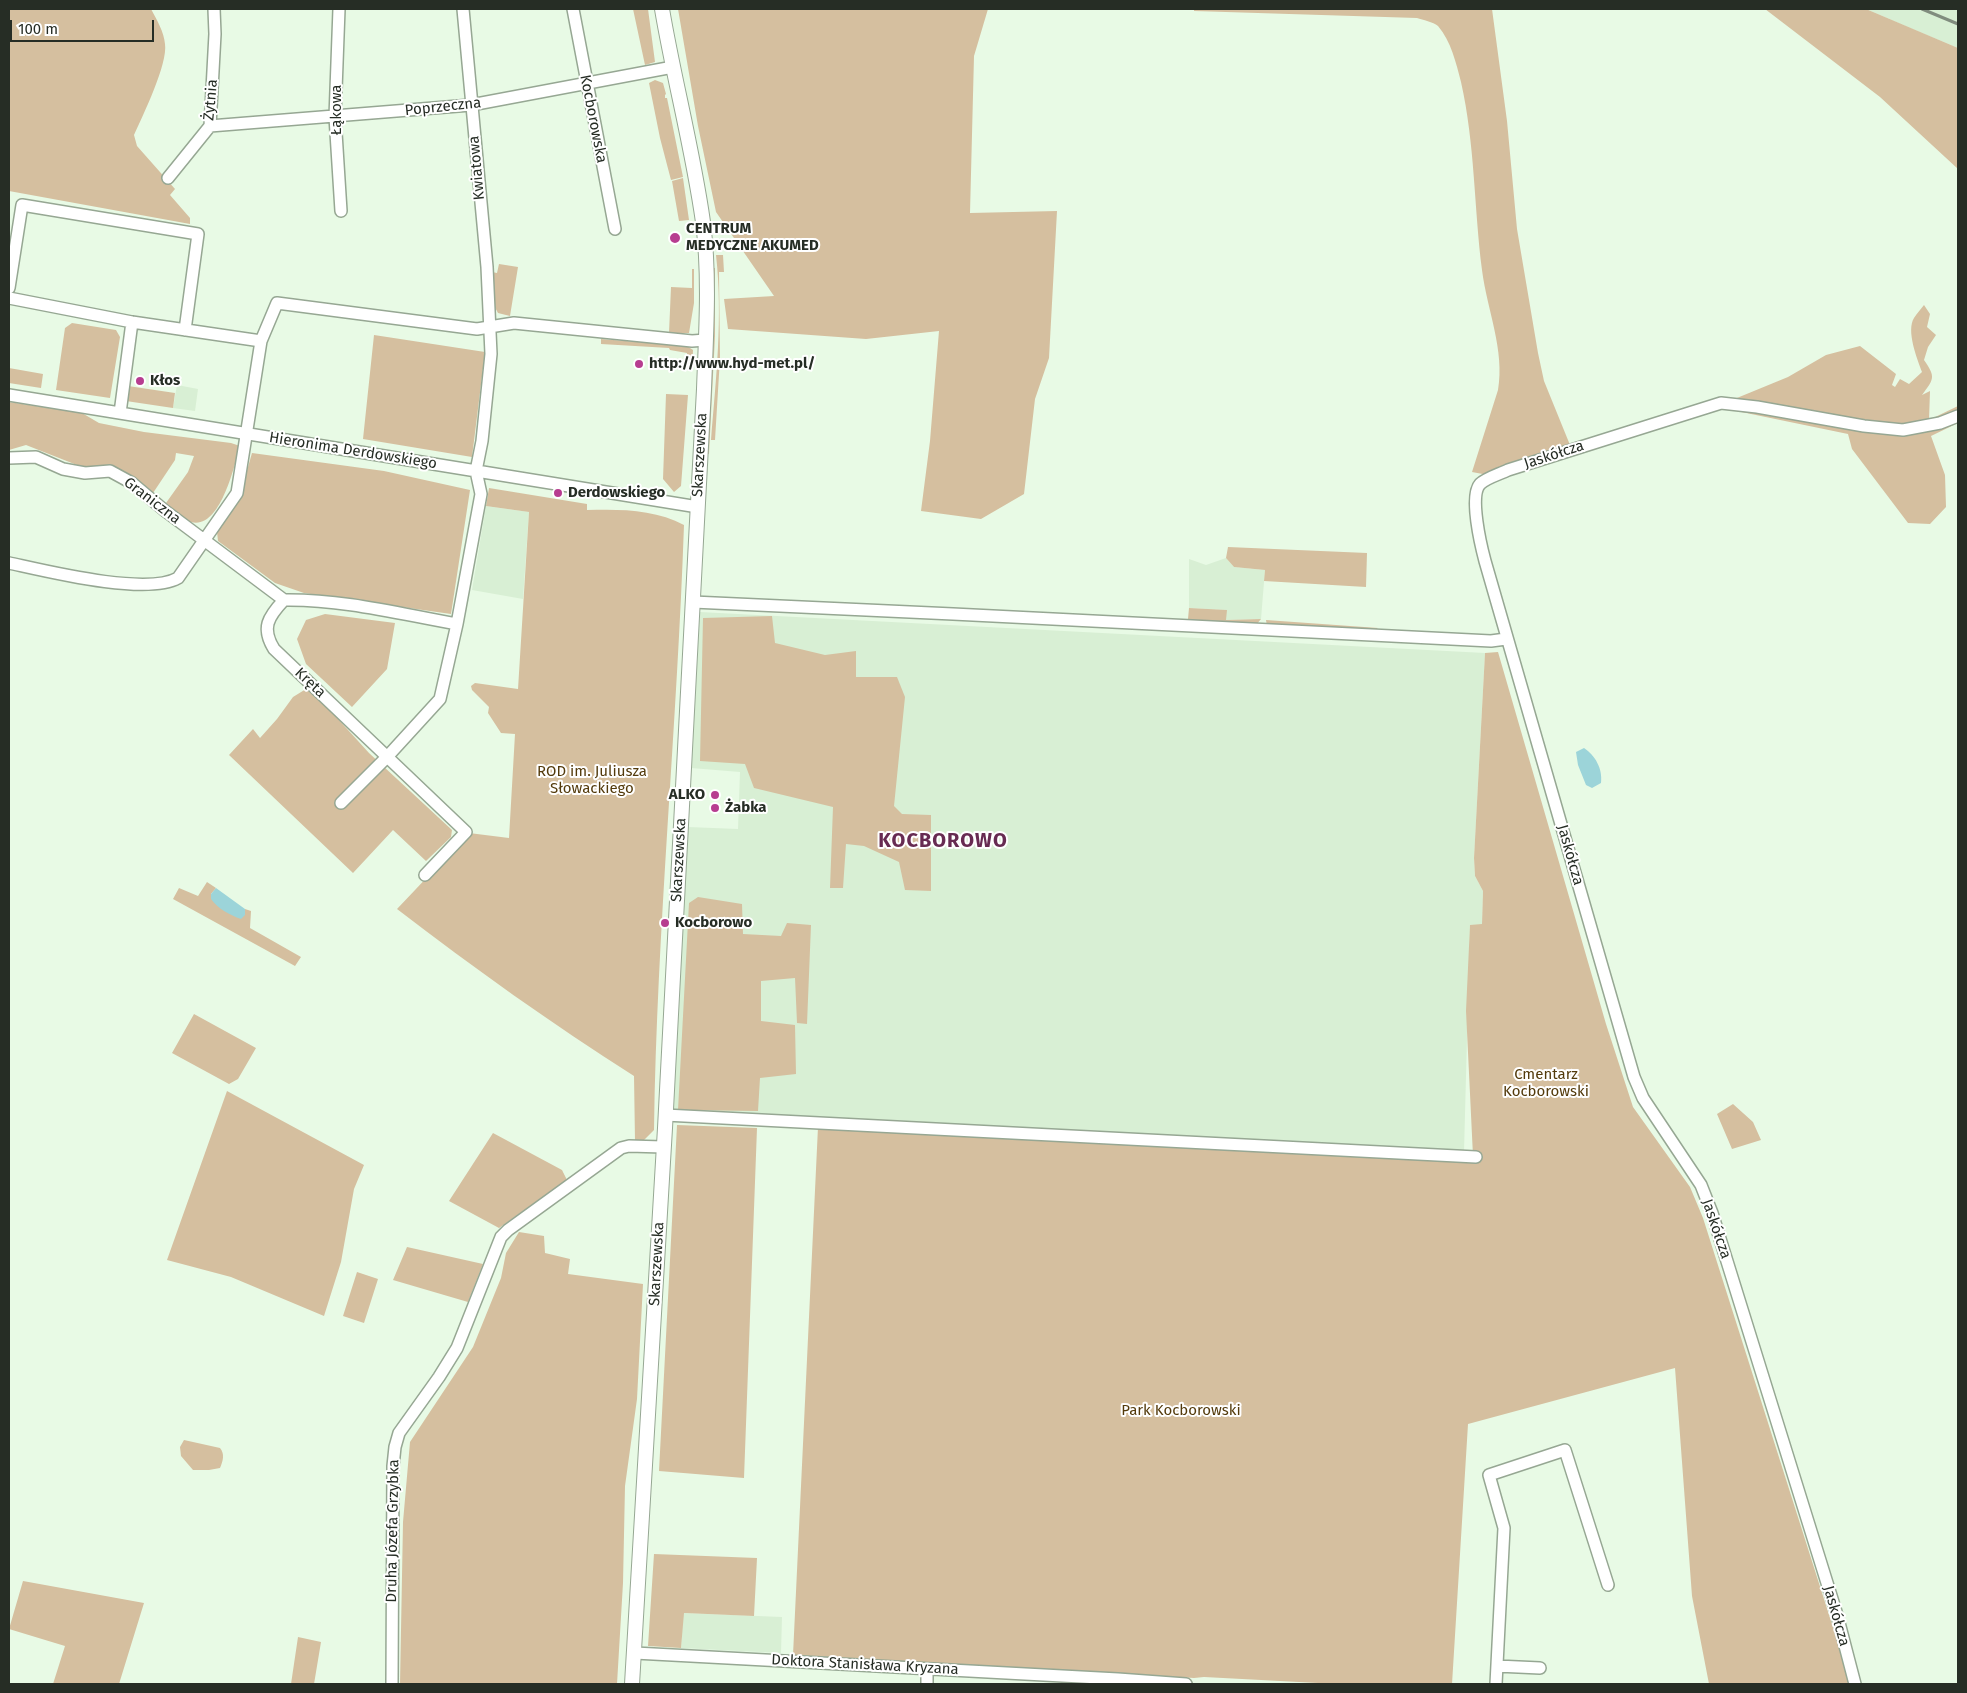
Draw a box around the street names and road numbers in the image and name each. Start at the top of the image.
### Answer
street label: Kocborowska [576,73,610,165]
street label: Żytnia [200,79,222,121]
street label: Łąkowa [328,85,346,135]
street label: Poprzeczna [404,94,482,120]
street label: Kwiatowa [465,135,489,201]
street label: Skarszewska [689,412,711,498]
street label: Hieronima Derdowskiego [268,429,438,473]
street label: Jaskółcza [1522,437,1586,473]
street label: Graniczna [120,474,184,528]
street label: Kręta [291,664,329,702]
street label: Skarszewska [668,817,690,903]
street label: Jaskółcza [1553,823,1587,887]
street label: Jaskółcza [1697,1197,1735,1261]
street label: Skarszewska [646,1221,668,1307]
street label: Druha Józefa Grzybka [383,1459,403,1603]
street label: Jaskółcza [1819,1584,1853,1648]
street label: Doktora Stanisława Kryzana [771,1651,959,1679]

